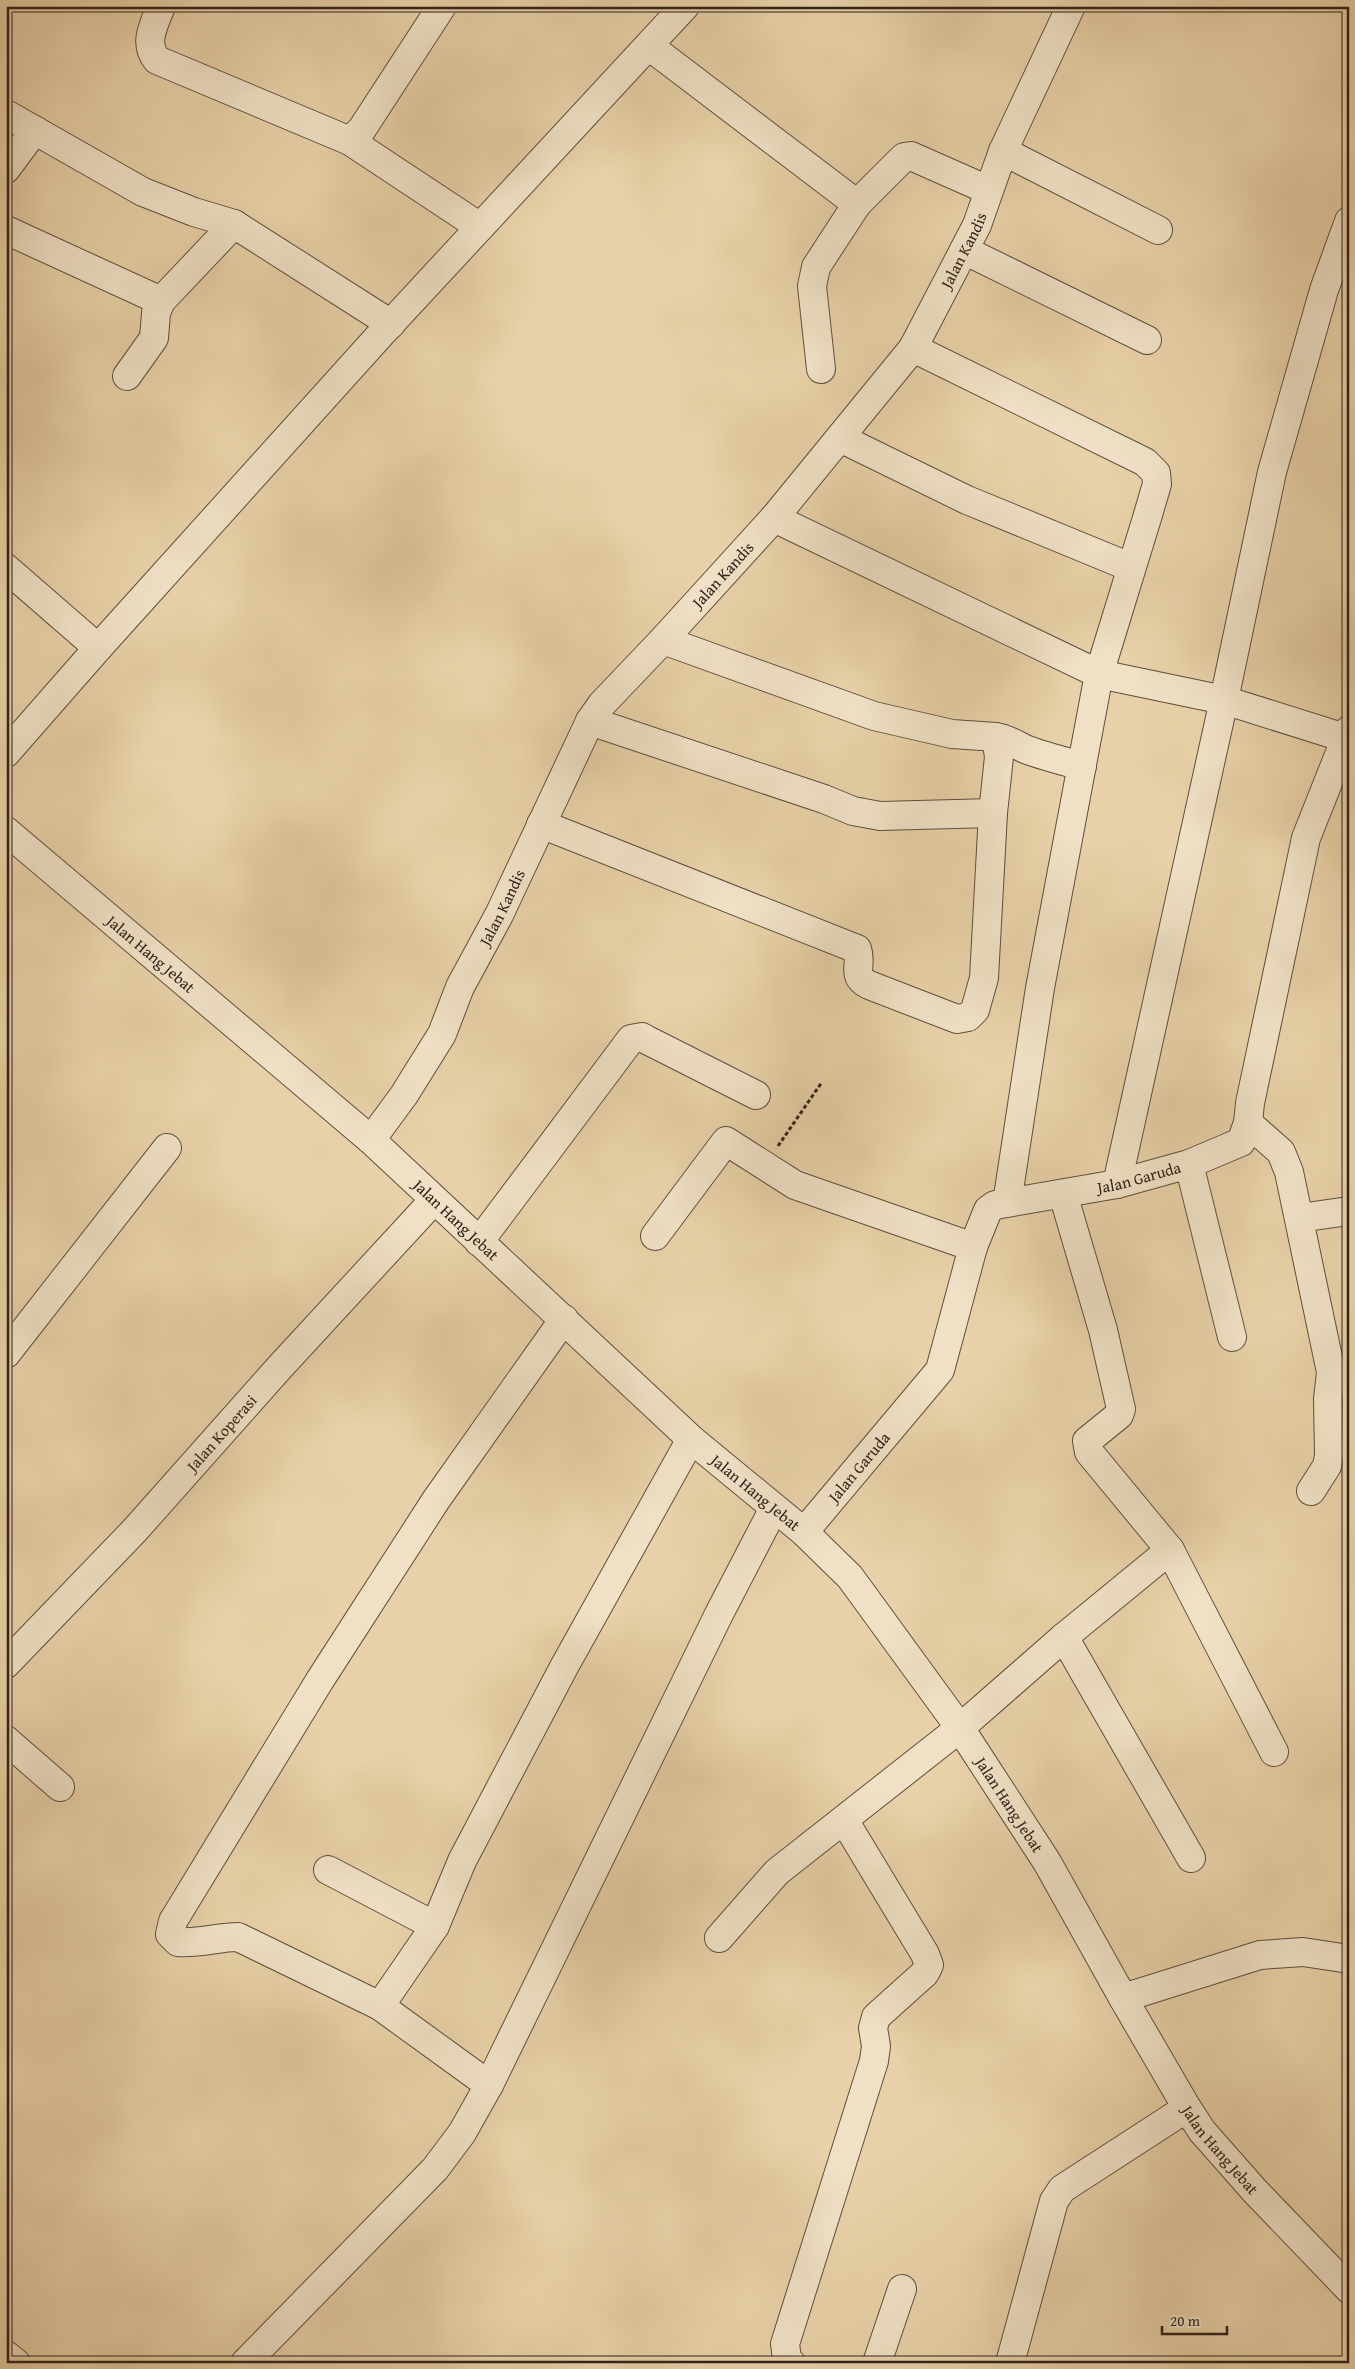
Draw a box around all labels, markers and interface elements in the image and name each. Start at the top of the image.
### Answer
street label: Jalan Kandis [933,209,993,294]
street label: Jalan Kandis [685,536,759,615]
street label: Jalan Kandis [472,865,531,952]
street label: Jalan Hang Jebat [100,908,201,999]
street label: Jalan Garuda [1093,1155,1184,1200]
street label: Jalan Hang Jebat [407,1172,505,1266]
street label: Jalan Koperasi [179,1389,263,1478]
street label: Jalan Garuda [821,1426,896,1509]
street label: Jalan Hang Jebat [704,1447,806,1537]
street label: Jalan Hang Jebat [969,1750,1050,1857]
street label: Jalan Hang Jebat [1175,2099,1265,2200]
scale bar [1162,2304,1228,2336]
text: 20 m [1170,2310,1201,2331]

